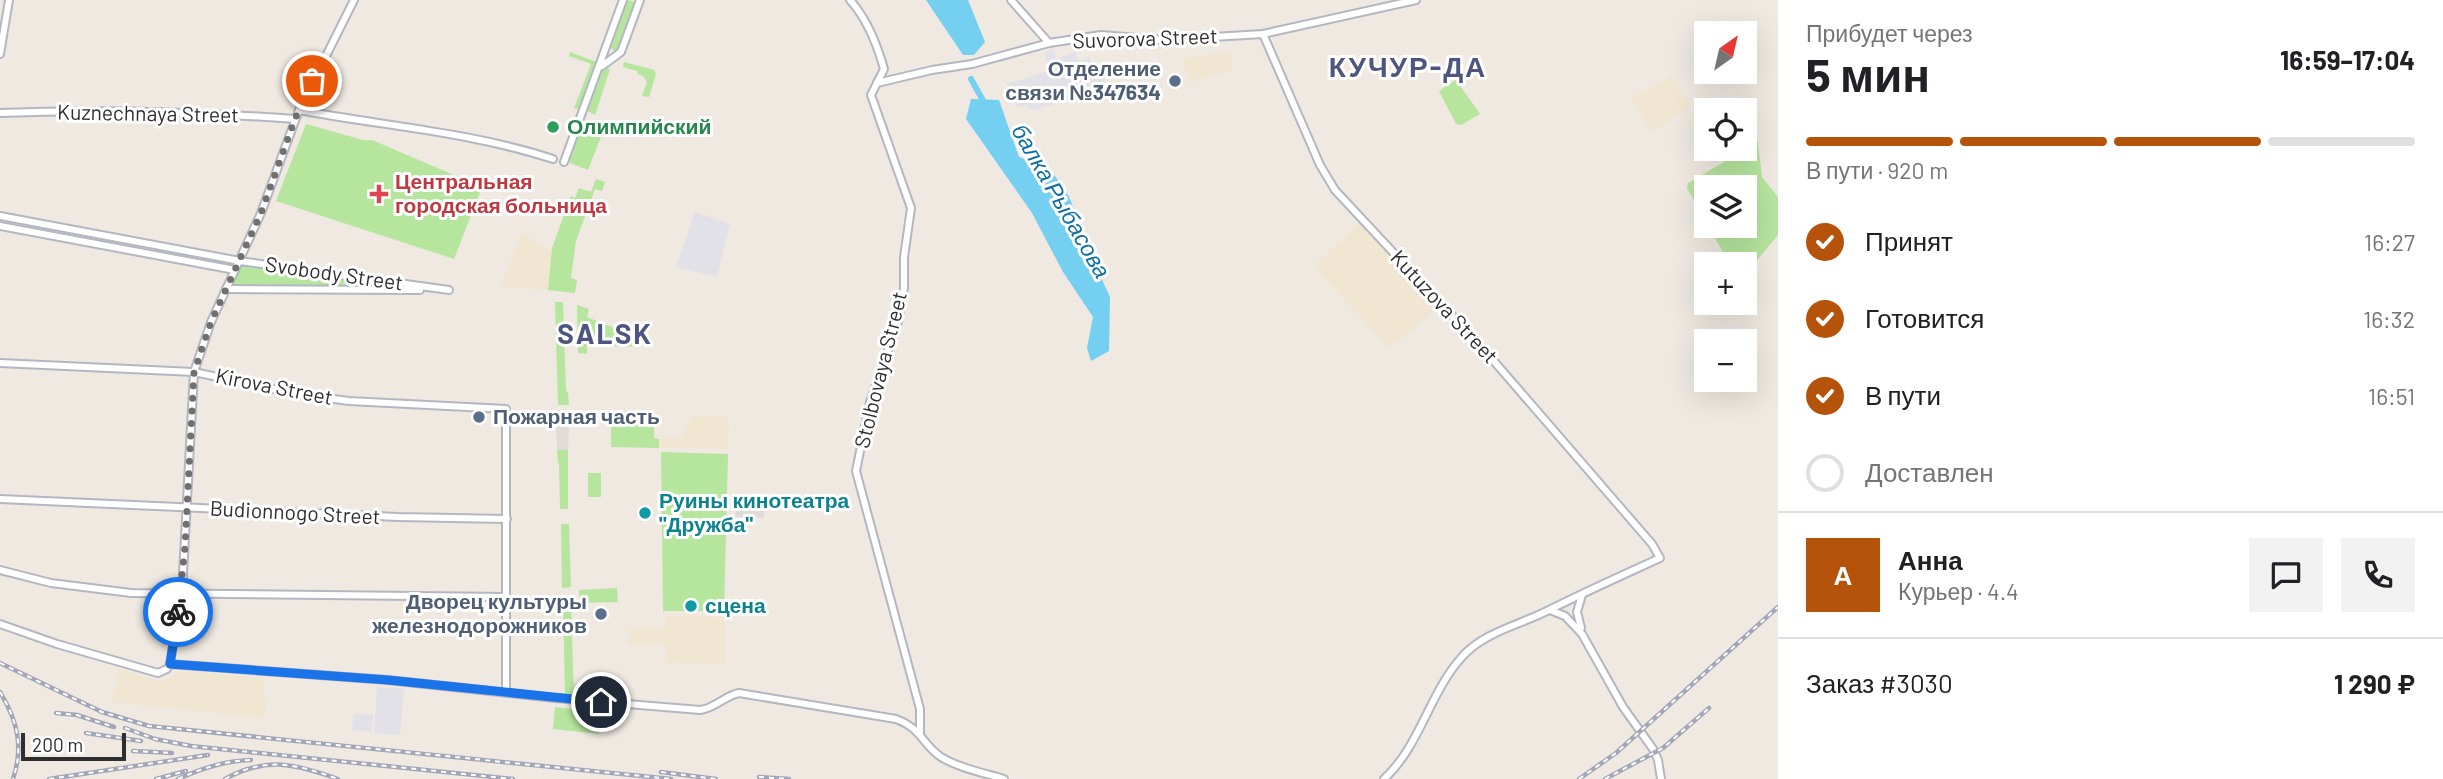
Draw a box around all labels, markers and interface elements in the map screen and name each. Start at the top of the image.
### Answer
text: Прибудет через [1806,19,1973,47]
north arrow [1694,21,1757,84]
map controls [1694,21,1757,392]
street label: Suvorova Street [1072,22,1218,53]
text: 16:59–17:04 [2280,44,2415,75]
text: 5 мин [1806,46,1930,101]
district label: КУЧУР-ДА [1329,49,1487,83]
pin [282,51,342,111]
place label: Отделение связи №347634 [1005,55,1161,104]
icon: bag [293,62,331,100]
marker: Отделение связи №347634 [1167,73,1183,89]
street label: Kuznechnaya Street [57,98,239,127]
button: locate [1694,98,1757,161]
place label: Олимпийский [567,113,711,138]
marker: Олимпийский [545,119,561,135]
water label: балка Рыбасова [1006,119,1117,282]
text: В пути · 920 m [1806,156,1948,184]
place label: Центральная городская больница [395,168,607,217]
button: layers [1694,175,1757,238]
marker: Центральная городская больница [369,184,389,204]
icon: check [1806,223,1844,261]
text: Принят [1865,225,1953,256]
text: 16:27 [2364,228,2415,256]
street label: Kutuzova Street [1386,244,1504,368]
street label: Svobody Street [264,250,405,295]
button: + [1694,252,1757,315]
street label: Stolbovaya Street [848,289,911,450]
icon: check [1806,300,1844,338]
text: Готовится [1865,302,1984,333]
text: 16:32 [2363,305,2415,333]
district label: SALSK [557,316,653,350]
button: − [1694,329,1757,392]
street label: Kirova Street [214,362,335,409]
icon: check [1806,377,1844,415]
text: В пути [1865,379,1941,410]
text: 16:51 [2368,382,2415,410]
place label: Пожарная часть [493,403,660,428]
marker: Пожарная часть [471,409,487,425]
text: Доставлен [1865,456,1994,487]
place label: Руины кинотеатра "Дружба" [659,487,850,536]
street label: Budionnogo Street [209,495,381,528]
marker: Руины кинотеатра "Дружба" [637,505,653,521]
button: chat [2249,538,2323,612]
button: phone [2341,538,2415,612]
text: Анна [1898,544,1963,575]
text: А [1834,559,1852,590]
courier [143,577,213,647]
text: Курьер · 4.4 [1898,577,2019,605]
place label: Дворец культуры железнодорожников [371,588,587,637]
place label: сцена [705,592,766,617]
icon: bike [159,593,197,631]
marker: сцена [683,598,699,614]
marker: Дворец культуры железнодорожников [593,606,609,622]
text: Заказ #3030 [1806,667,1953,698]
text: 1 290 ₽ [2334,668,2415,699]
pin [571,672,631,732]
icon: home [582,683,620,721]
scale bar [21,730,126,762]
text: 200 m [32,733,83,756]

